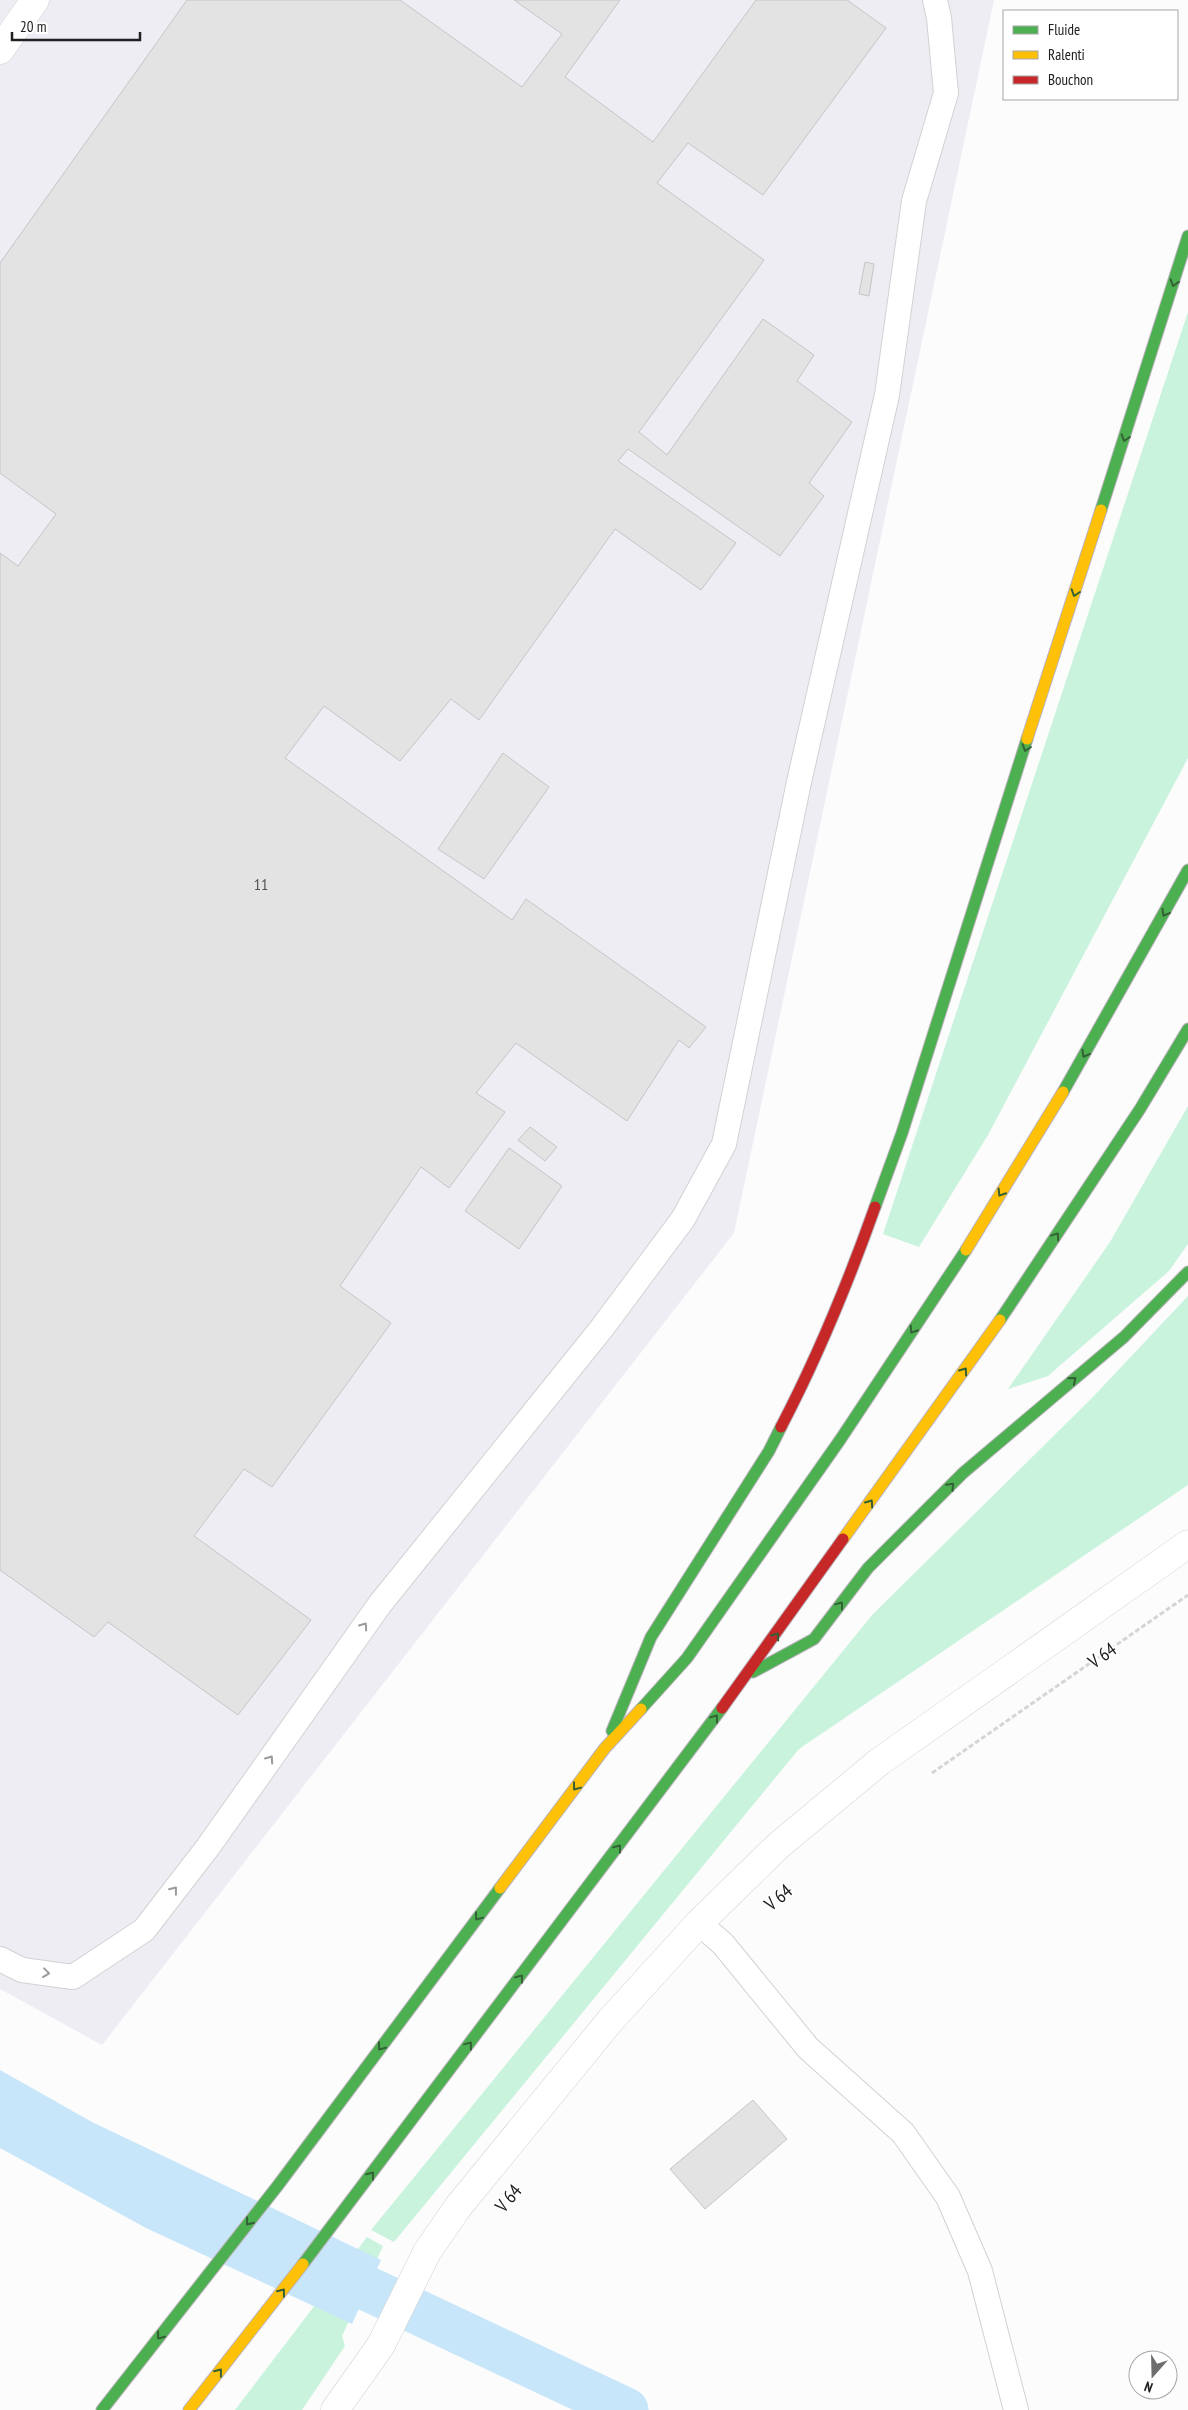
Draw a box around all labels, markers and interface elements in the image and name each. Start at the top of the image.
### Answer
scale bar [12,10,140,42]
legend [1003,10,1178,100]
text: 20 m [20,17,46,36]
text: Fluide [1048,20,1080,39]
text: Ralenti [1048,45,1085,64]
text: Bouchon [1048,70,1093,89]
one-way arrow [1170,279,1180,287]
one-way arrow [1121,433,1131,442]
one-way arrow [1071,588,1081,596]
one-way arrow [1021,743,1031,751]
house number: 11 [254,874,268,894]
one-way arrow [1161,907,1171,916]
one-way arrow [1081,1049,1091,1058]
one-way arrow [997,1188,1007,1197]
one-way arrow [1049,1233,1059,1242]
one-way arrow [910,1324,919,1334]
one-way arrow [958,1367,967,1376]
one-way arrow [1068,1376,1077,1385]
one-way arrow [945,1483,954,1492]
one-way arrow [864,1499,873,1509]
one-way arrow [834,1601,843,1611]
one-way arrow [358,1623,367,1632]
one-way arrow [770,1632,779,1641]
street label: V 64 [1082,1636,1121,1674]
one-way arrow [710,1715,718,1724]
one-way arrow [264,1755,273,1765]
one-way arrow [573,1781,582,1791]
one-way arrow [612,1845,620,1854]
street label: V 64 [758,1878,797,1916]
one-way arrow [169,1887,177,1896]
one-way arrow [476,1911,484,1920]
one-way arrow [42,1967,50,1978]
one-way arrow [514,1974,523,1984]
one-way arrow [378,2041,387,2051]
one-way arrow [463,2041,472,2051]
one-way arrow [366,2172,374,2181]
street label: V 64 [489,2179,527,2218]
one-way arrow [245,2217,254,2226]
one-way arrow [276,2289,284,2298]
one-way arrow [157,2330,165,2339]
north arrow [1128,2350,1178,2400]
one-way arrow [214,2369,222,2378]
text: N [1142,2377,1155,2397]

